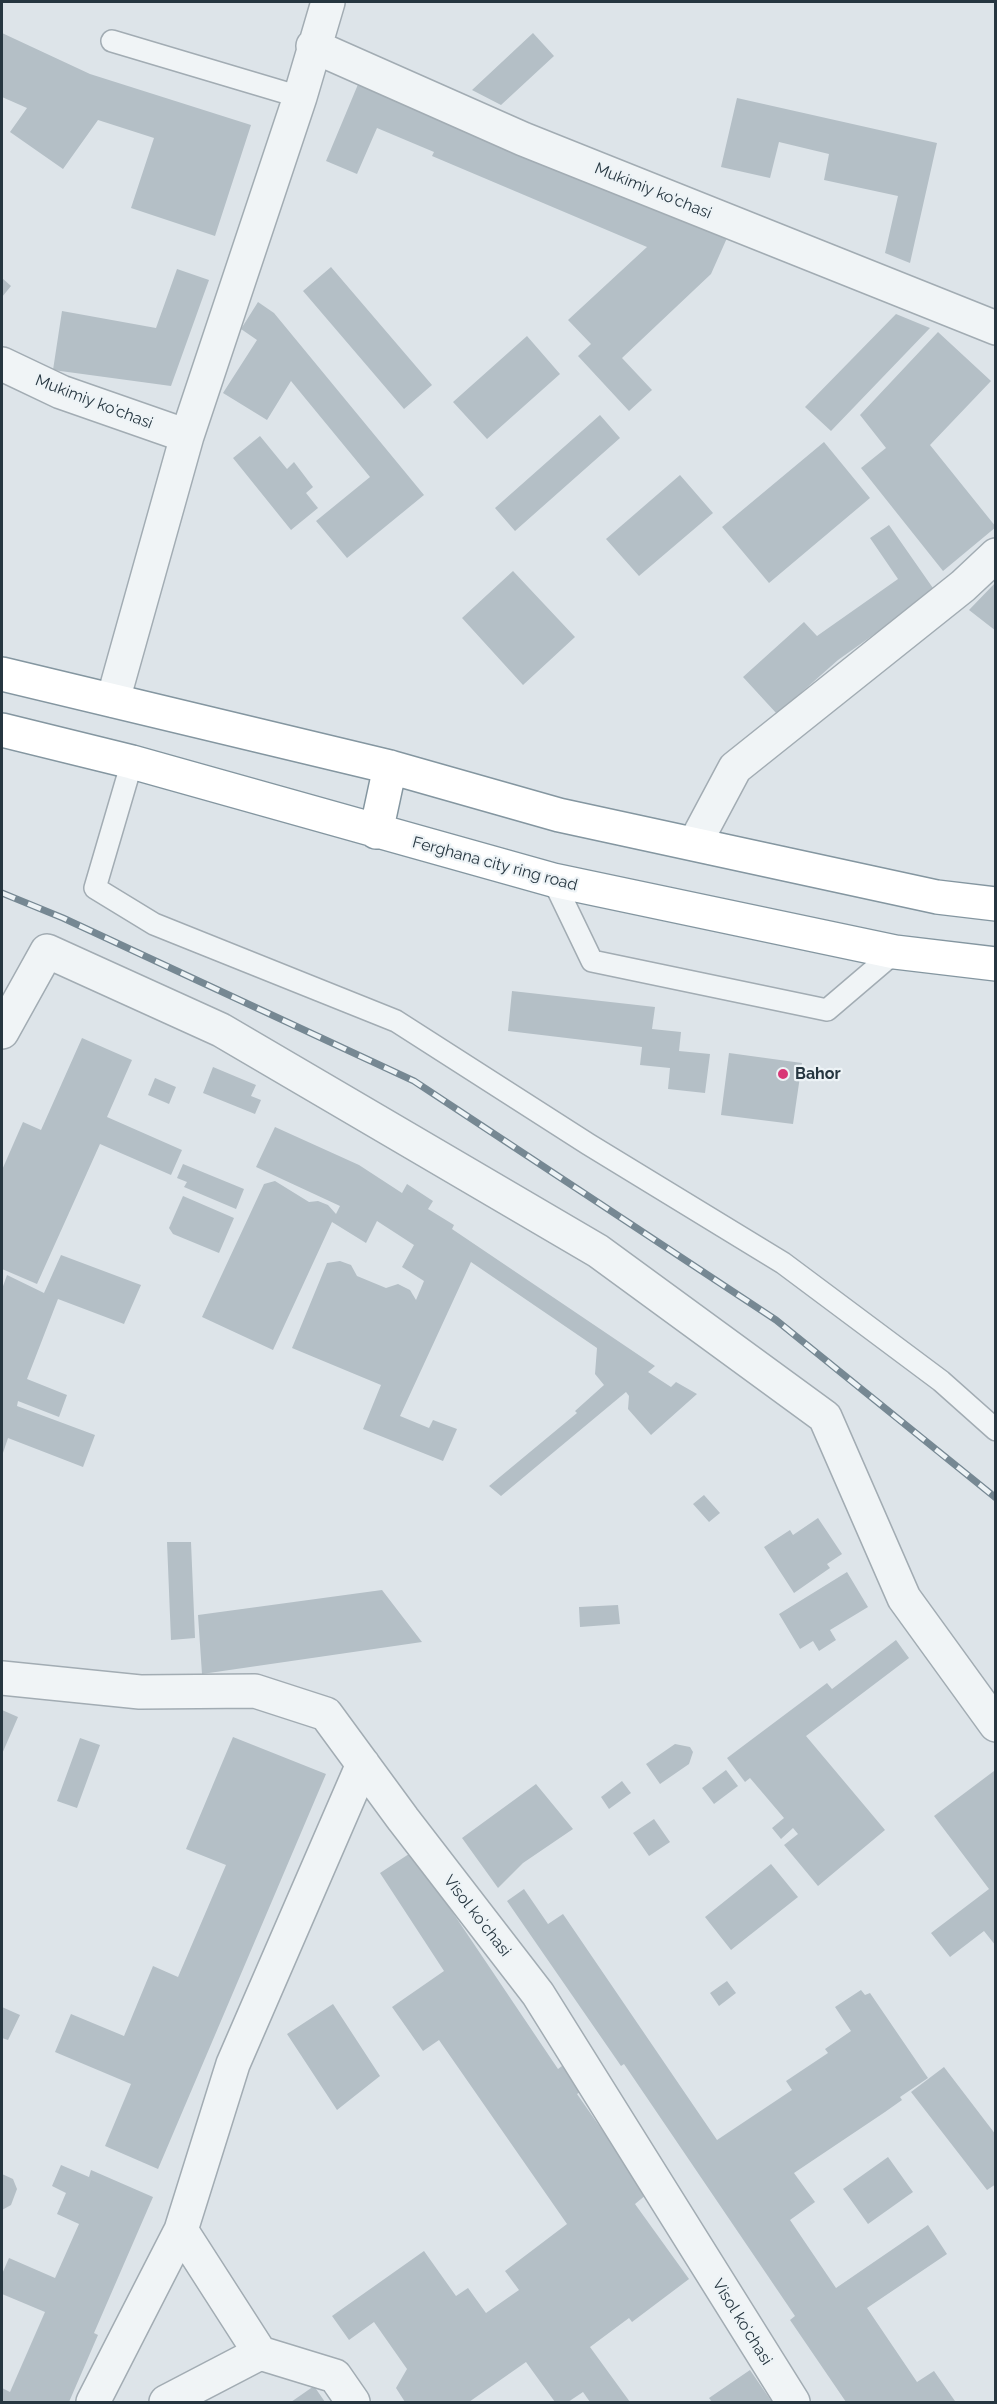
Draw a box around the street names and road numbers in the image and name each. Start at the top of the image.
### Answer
street label: Mukimiy ko'chasi [592,159,714,223]
street label: Mukimiy ko'chasi [32,371,156,433]
street label: Ferghana city ring road [410,833,580,895]
street label: Visol koʻchasi [439,1871,515,1961]
street label: Visol koʻchasi [708,2275,776,2369]

